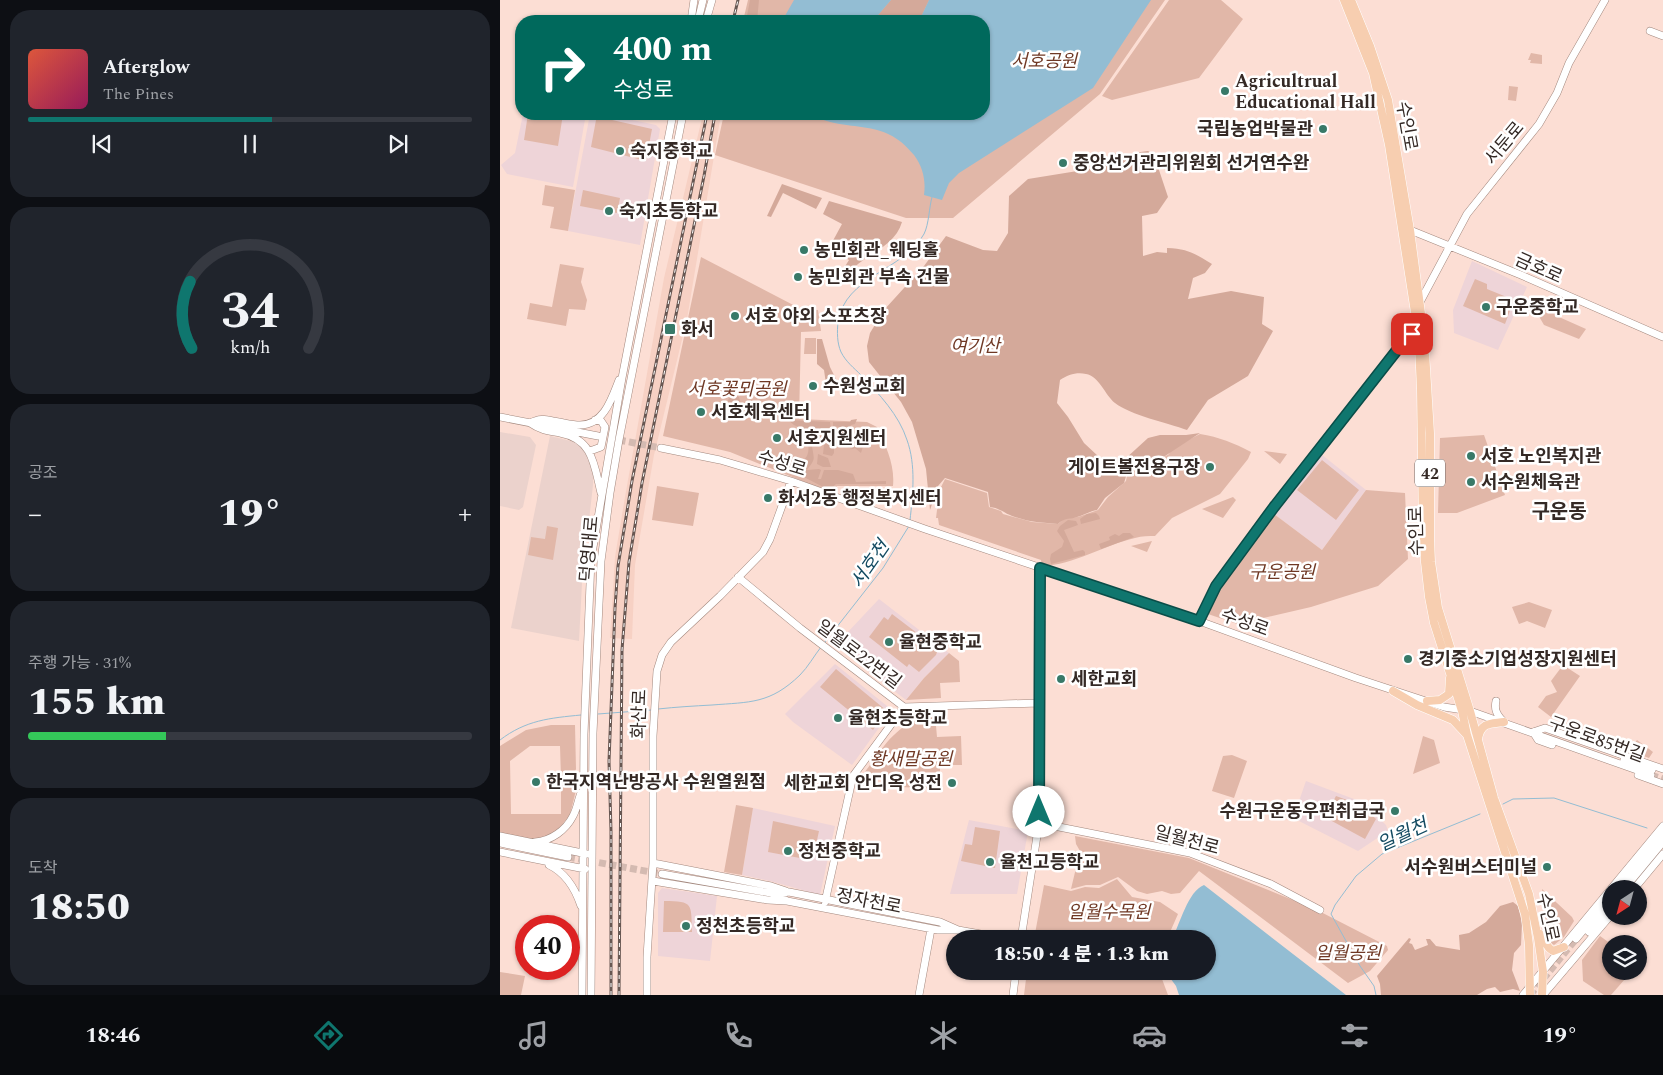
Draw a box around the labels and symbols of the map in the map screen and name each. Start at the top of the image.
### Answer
park label: 서호공원 [1011,48,1079,75]
place label: Agricultrual Educational Hall [1235,68,1376,116]
marker: Agricultrual Educational Hall [1219,85,1231,97]
street label: 수인로 [1389,99,1424,153]
place label: 국립농업박물관 [1197,116,1313,143]
street label: 서둔로 [1478,116,1531,171]
marker: 국립농업박물관 [1317,123,1329,135]
place label: 숙지중학교 [630,138,713,165]
marker: 숙지중학교 [614,145,626,157]
place label: 중앙선거관리위원회 선거연수완 [1073,150,1310,177]
marker: 중앙선거관리위원회 선거연수완 [1057,157,1069,169]
place label: 숙지초등학교 [619,198,718,225]
marker: 숙지초등학교 [603,205,615,217]
place label: 농민회관_웨딩홀 [814,237,939,264]
marker: 농민회관_웨딩홀 [798,244,810,256]
street label: 금호로 [1511,246,1567,291]
place label: 농민회관 부속 건물 [808,264,949,291]
marker: 농민회관 부속 건물 [792,271,804,283]
place label: 구운중학교 [1496,294,1579,321]
marker: 구운중학교 [1480,301,1492,313]
place label: 서호 야외 스포츠장 [745,303,887,330]
marker: 서호 야외 스포츠장 [729,310,741,322]
pin [1391,313,1433,355]
place label: 화서 [681,316,714,343]
marker: 화서 [663,322,677,336]
park label: 여기산 [950,333,1002,360]
place label: 수원성교회 [823,373,906,400]
park label: 서호꽃뫼공원 [687,376,788,403]
marker: 수원성교회 [807,380,819,392]
place label: 서호체육센터 [711,399,810,426]
marker: 서호체육센터 [695,406,707,418]
place label: 서호지원센터 [787,425,886,452]
marker: 서호지원센터 [771,432,783,444]
street label: 수성로 [754,443,810,484]
place label: 서호 노인복지관 [1481,443,1602,470]
marker: 서호 노인복지관 [1465,450,1477,462]
place label: 게이트볼전용구장 [1068,454,1200,481]
road number: 42 [1415,459,1445,486]
marker: 게이트볼전용구장 [1204,461,1216,473]
place label: 서수원체육관 [1481,469,1581,496]
marker: 서수원체육관 [1465,476,1477,488]
place label: 화서2동 행정복지센터 [778,485,942,512]
marker: 화서2동 행정복지센터 [762,492,774,504]
district label: 구운동 [1531,497,1587,527]
street label: 수인로 [1403,506,1430,556]
street label: 덕영대로 [573,515,606,583]
water label: 서호천 [843,534,898,595]
park label: 구운공원 [1249,559,1317,586]
street label: 수성로 [1217,601,1273,644]
street label: 일월로22번길 [810,613,907,696]
place label: 율현중학교 [899,629,982,656]
marker: 율현중학교 [883,636,895,648]
place label: 경기중소기업성장지원센터 [1418,646,1617,673]
marker: 경기중소기업성장지원센터 [1402,653,1414,665]
place label: 세한교회 [1071,666,1137,693]
marker: 세한교회 [1055,673,1067,685]
street label: 화산로 [625,689,654,739]
place label: 율현초등학교 [848,705,947,732]
street label: 구운로85번길 [1545,710,1649,769]
marker: 율현초등학교 [832,712,844,724]
park label: 황새말공원 [870,746,954,773]
place label: 한국지역난방공사 수원열원점 [546,769,766,796]
place label: 세한교회 안디옥 성전 [784,770,942,797]
marker: 한국지역난방공사 수원열원점 [530,776,542,788]
marker: 세한교회 안디옥 성전 [946,777,958,789]
position arrow [1012,785,1064,837]
place label: 수원구운동우편취급국 [1219,798,1385,825]
marker: 수원구운동우편취급국 [1389,805,1401,817]
water label: 일월천 [1373,810,1434,860]
street label: 일월천로 [1151,819,1222,862]
place label: 정천중학교 [798,838,881,865]
marker: 정천중학교 [782,845,794,857]
place label: 율천고등학교 [1000,849,1099,876]
place label: 서수원버스터미널 [1405,854,1537,881]
marker: 율천고등학교 [984,856,996,868]
marker: 서수원버스터미널 [1541,861,1553,873]
north arrow [1602,880,1648,925]
street label: 정자천로 [834,882,904,921]
street label: 수인로 [1529,890,1566,944]
park label: 일월수목원 [1068,899,1152,926]
place label: 정천초등학교 [696,913,795,940]
speed limit sign: 40 [515,915,580,980]
marker: 정천초등학교 [680,920,692,932]
park label: 일월공원 [1315,940,1383,967]

